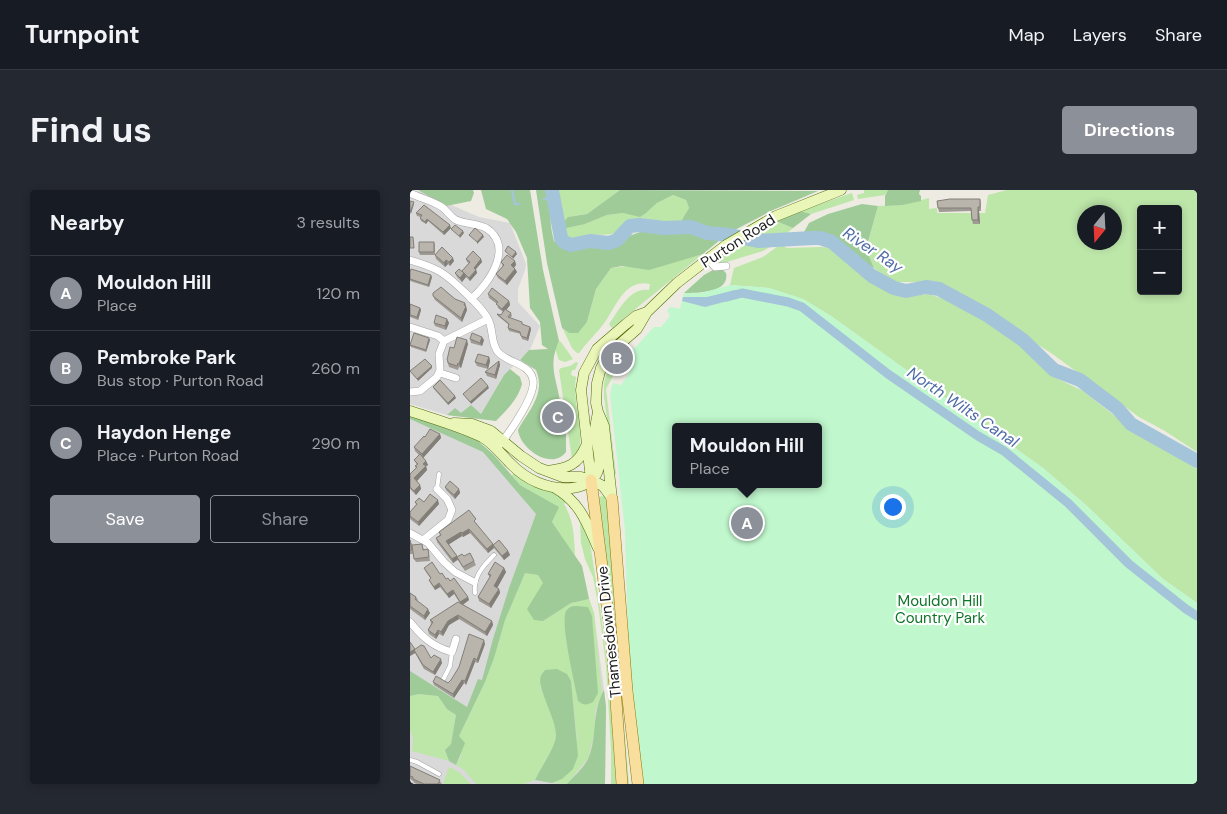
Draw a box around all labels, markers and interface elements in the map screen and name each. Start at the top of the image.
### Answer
text: Turnpoint [25,19,140,50]
text: Map [1009,23,1045,47]
text: Layers [1073,23,1127,47]
text: Share [1155,23,1202,47]
button: Directions [1062,106,1197,154]
text: Find us [30,107,152,153]
north arrow [1077,205,1122,250]
map controls [1137,205,1182,295]
button: + [1137,205,1182,250]
text: Nearby [50,209,124,237]
street label: Purton Road [697,209,779,273]
text: 3 results [297,212,360,233]
water label: River Ray [839,222,908,278]
button: − [1137,250,1182,295]
text: Mouldon Hill [97,270,211,295]
text: A [60,283,72,304]
text: 120 m [316,283,360,304]
text: Place [97,295,137,316]
pin: B [601,339,633,377]
text: Pembroke Park [97,345,236,370]
text: B [61,358,71,379]
text: 260 m [311,358,360,379]
water label: North Wilts Canal [903,362,1023,452]
text: Bus stop · Purton Road [97,370,264,391]
pin: C [542,398,574,436]
text: Haydon Henge [97,420,231,445]
popup [672,423,822,488]
text: C [60,433,72,454]
text: 290 m [311,433,360,454]
text: Mouldon Hill [690,433,804,458]
text: Place · Purton Road [97,445,239,466]
text: Place [690,458,730,479]
your location [880,494,906,520]
button: Save [50,495,200,543]
button: Share [210,495,360,543]
pin: A [731,504,763,542]
street label: Thamesdown Drive [592,565,626,699]
park label: Mouldon Hill Country Park [895,591,986,628]

